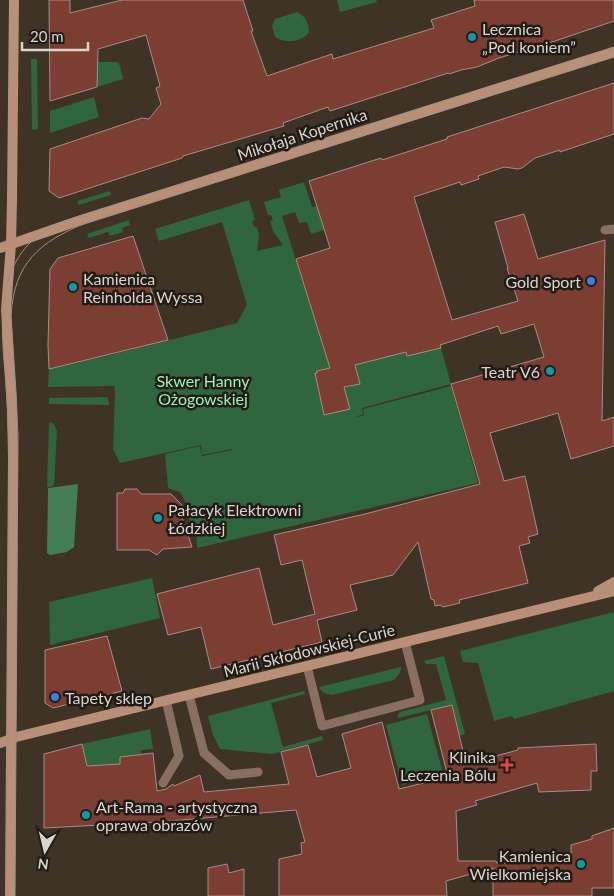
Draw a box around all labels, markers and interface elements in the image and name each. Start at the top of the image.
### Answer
place label: Lecznica „Pod koniem” [482,19,576,56]
scale bar [22,20,89,52]
text: 20 m [30,27,64,45]
marker: Lecznica „Pod koniem” [466,31,478,43]
street label: Mikołaja Kopernika [235,104,369,164]
place label: Kamienica Reinholda Wyssa [83,269,203,306]
place label: Gold Sport [505,272,581,291]
marker: Gold Sport [585,275,597,287]
marker: Kamienica Reinholda Wyssa [67,281,79,293]
place label: Teatr V6 [481,362,540,381]
marker: Teatr V6 [544,365,556,377]
park label: Skwer Hanny Ożogowskiej [157,371,250,408]
place label: Pałacyk Elektrowni Łódzkiej [168,500,301,537]
marker: Pałacyk Elektrowni Łódzkiej [152,512,164,524]
street label: Marii Skłodowskiej-Curie [221,619,397,681]
place label: Tapety sklep [65,688,152,707]
marker: Tapety sklep [49,691,61,703]
place label: Klinika Leczenia Bólu [400,747,496,784]
marker: Klinika Leczenia Bólu [500,758,514,772]
place label: Art-Rama - artystyczna oprawa obrazów [96,797,257,834]
marker: Art-Rama - artystyczna oprawa obrazów [80,809,92,821]
north arrow [20,826,70,876]
place label: Kamienica Wielkomiejska [469,846,571,883]
text: N [37,855,50,874]
marker: Kamienica Wielkomiejska [575,858,587,870]

